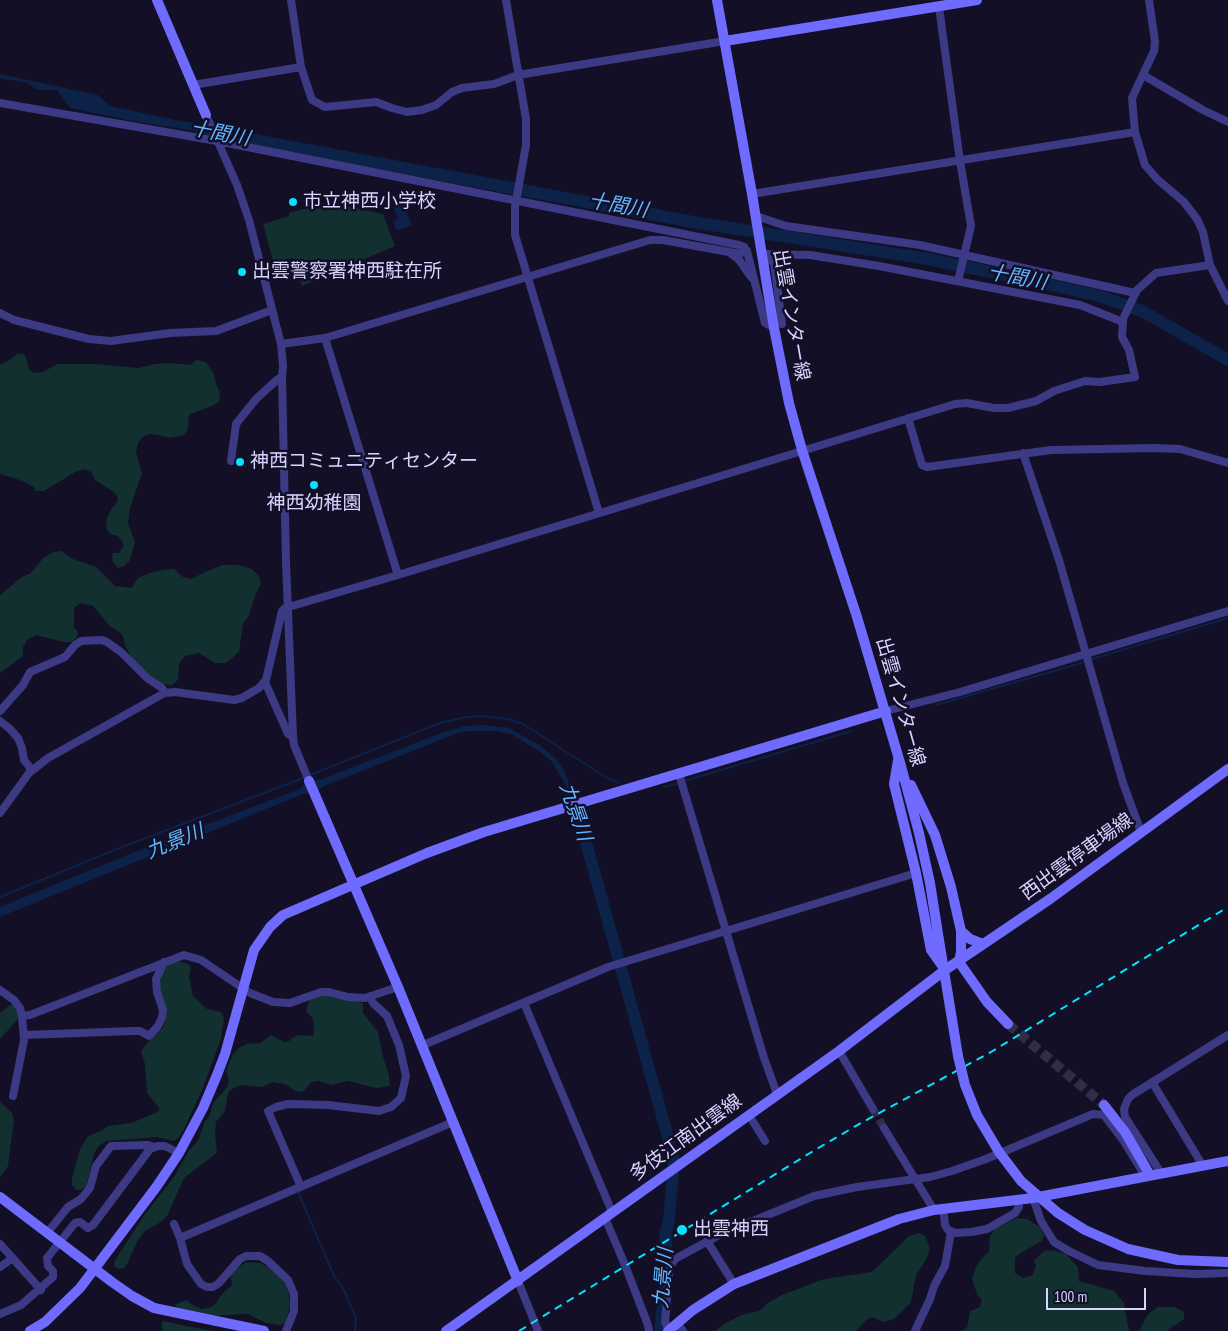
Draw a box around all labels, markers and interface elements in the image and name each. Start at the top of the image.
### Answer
water label: 十間川 [188,116,252,152]
water label: 十間川 [586,189,650,223]
place label: 市立神西小学校 [303,191,436,213]
marker: 市立神西小学校 [287,196,299,208]
street label: 出雲インター線 [768,248,814,382]
water label: 十間川 [985,260,1049,296]
place label: 出雲警察署神西駐在所 [252,261,442,283]
marker: 出雲警察署神西駐在所 [236,266,248,278]
place label: 神西コミュニティセンター [250,451,478,473]
marker: 神西コミュニティセンター [234,456,246,468]
marker: 神西幼稚園 [308,479,320,491]
place label: 神西幼稚園 [267,493,361,515]
street label: 出雲インター線 [871,635,929,769]
water label: 九景川 [554,780,596,844]
street label: 西出雲停車場線 [1016,809,1138,905]
water label: 九景川 [143,820,207,864]
street label: 多伎江南出雲線 [625,1090,747,1186]
place label: 出雲神西 [693,1219,769,1241]
marker: 出雲神西 [675,1223,689,1237]
water label: 九景川 [649,1247,679,1309]
scale bar [1048,1278,1148,1310]
text: 100 m [1054,1287,1087,1306]

